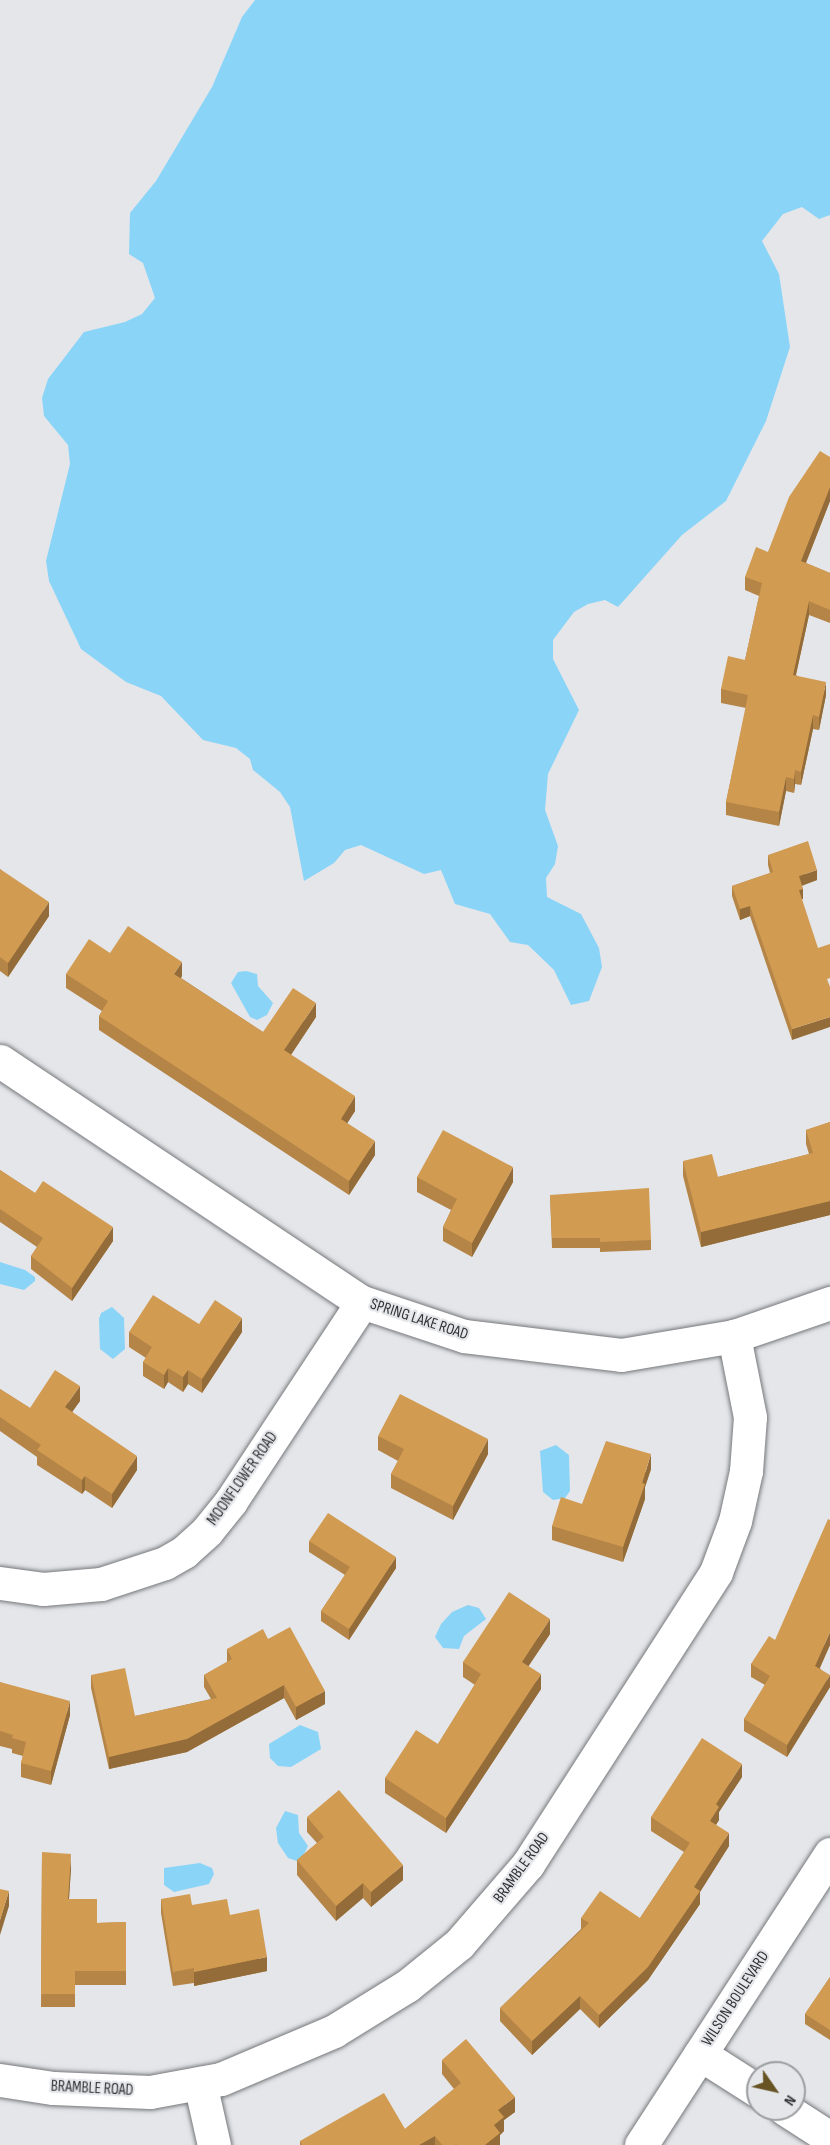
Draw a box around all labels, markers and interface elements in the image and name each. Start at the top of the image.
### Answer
street label: SPRING LAKE ROAD [368,1295,470,1345]
street label: MOONFLOWER ROAD [204,1428,282,1530]
street label: BRAMBLE ROAD [490,1829,554,1907]
street label: WILSON BOULEVARD [698,1948,774,2050]
north arrow [746,2061,806,2121]
street label: BRAMBLE ROAD [50,2077,134,2101]
text: N [779,2091,800,2109]

